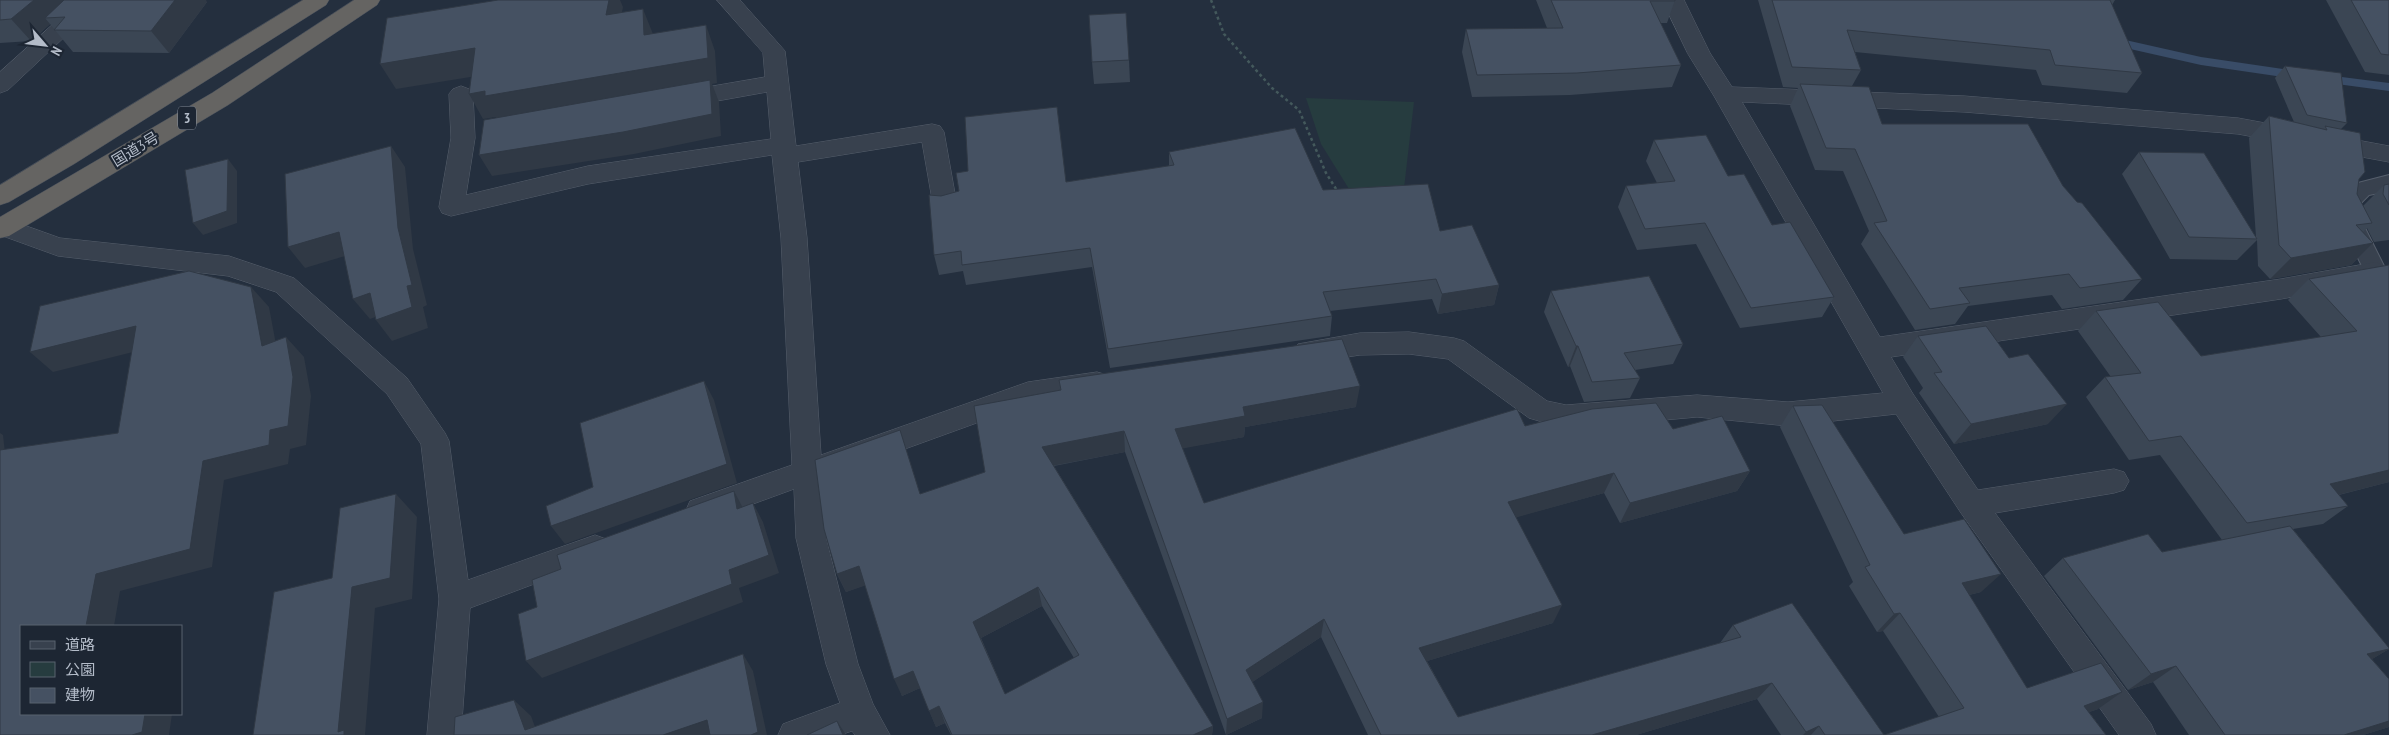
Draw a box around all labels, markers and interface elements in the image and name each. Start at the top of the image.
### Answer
north arrow [20,20,70,70]
text: N [47,44,66,59]
road number: 3 [178,106,196,130]
street label: 国道3号 [108,128,162,170]
legend [20,625,182,715]
text: 道路 [65,635,95,654]
text: 公園 [65,660,95,679]
text: 建物 [65,685,95,704]

